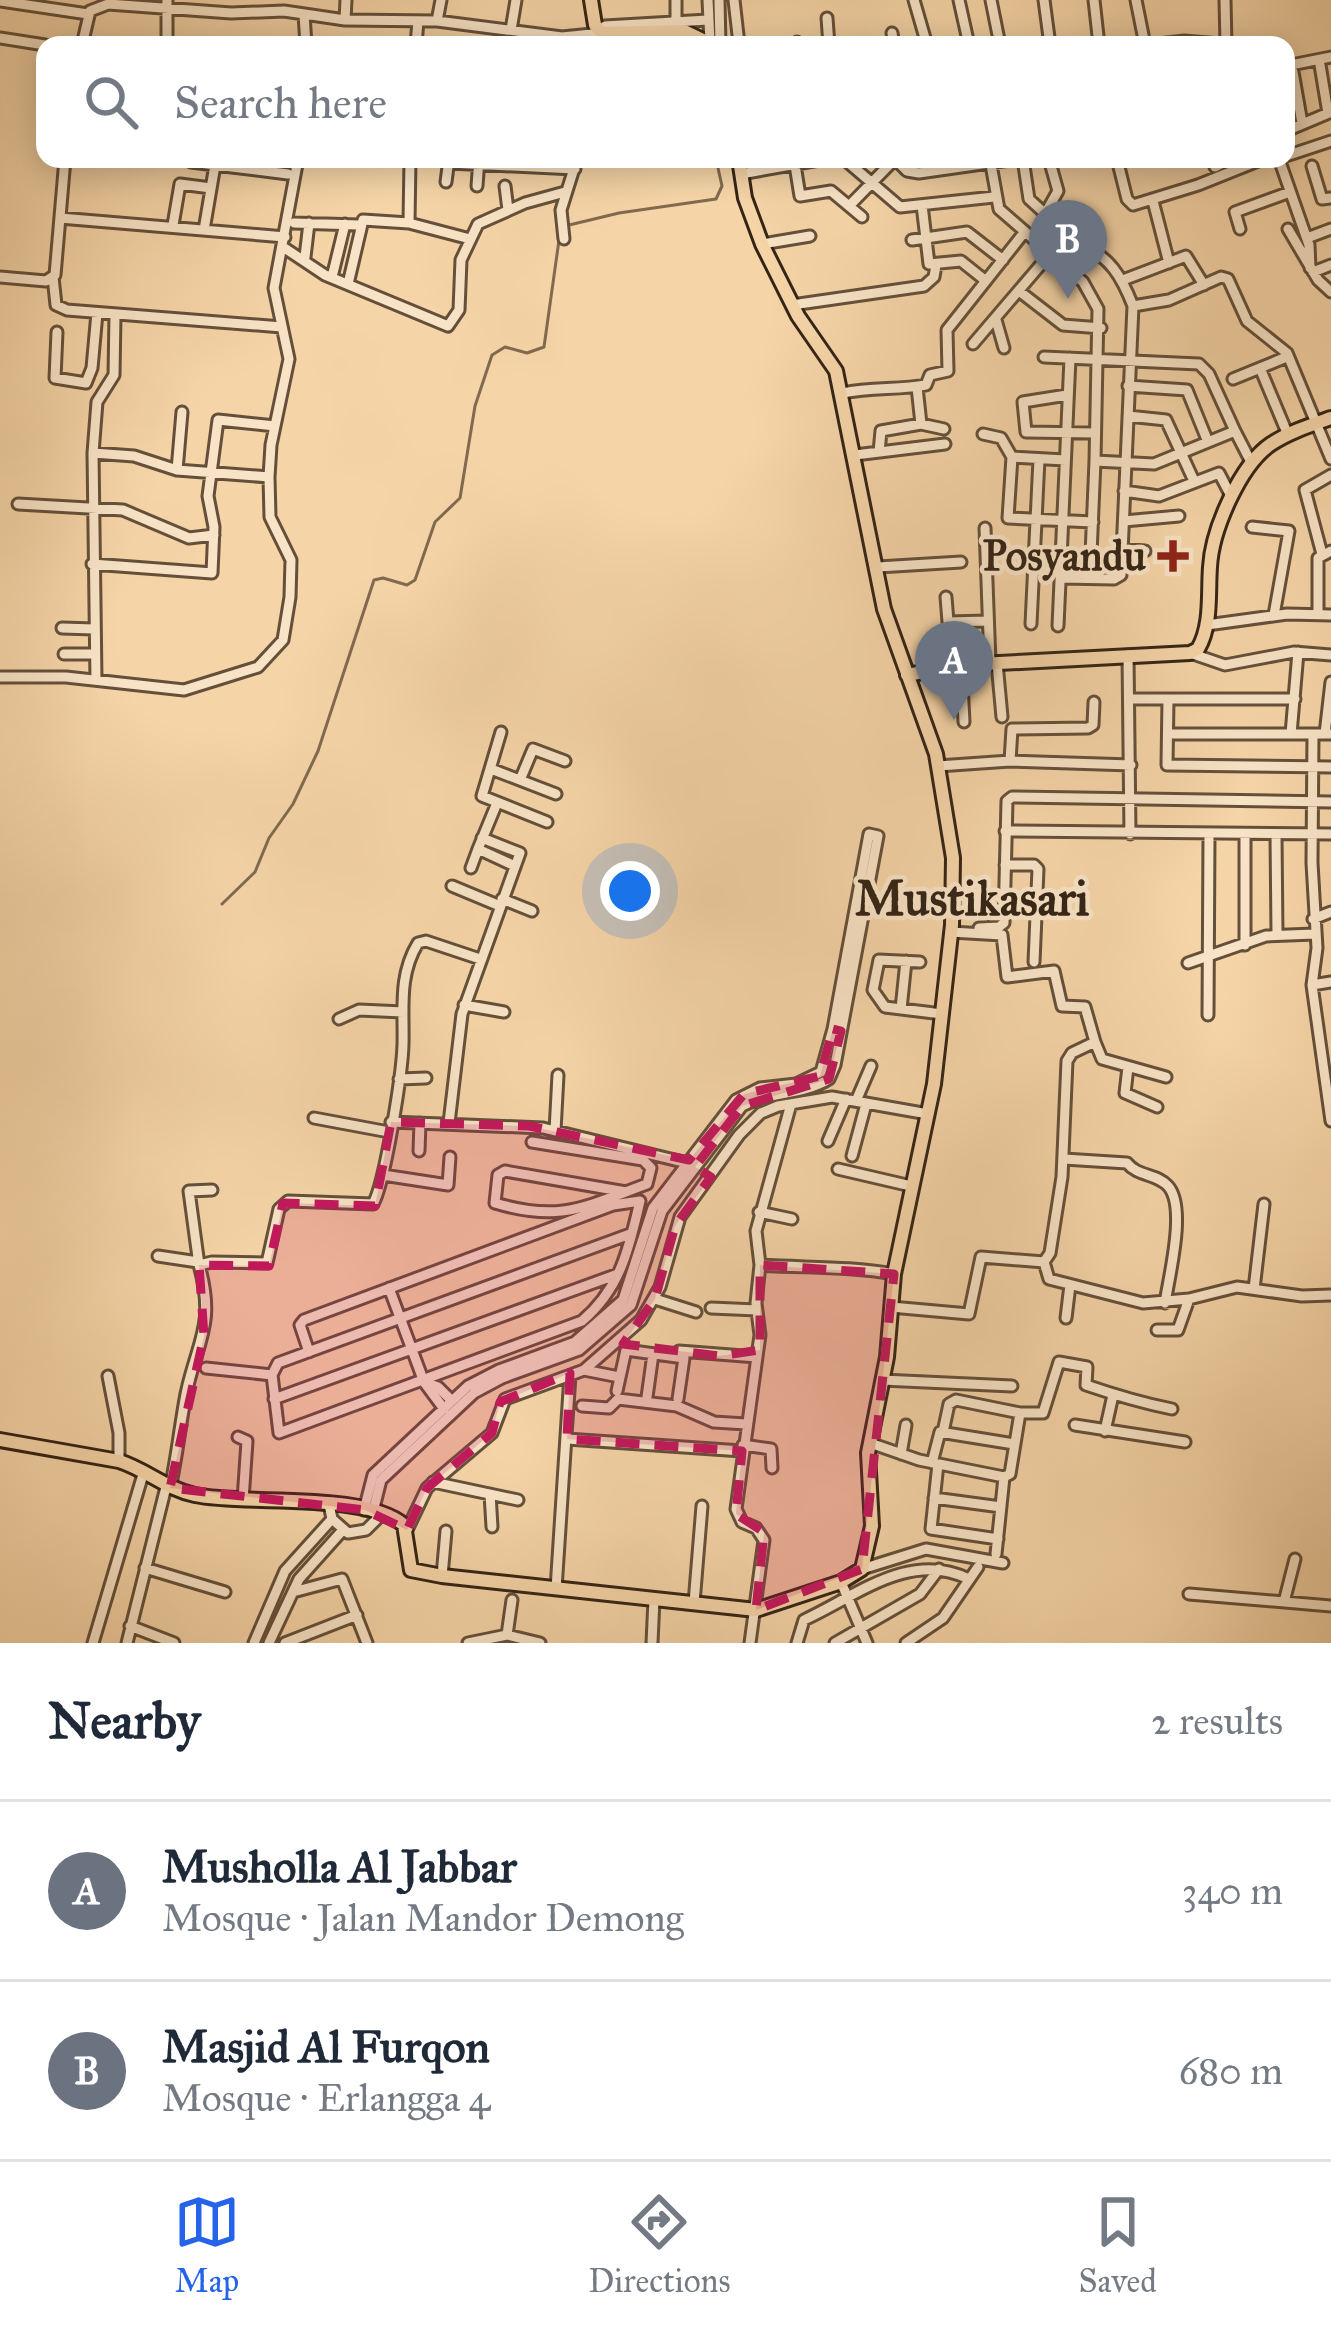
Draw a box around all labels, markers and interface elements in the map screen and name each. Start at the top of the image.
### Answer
search box [36,36,1295,168]
icon: search [78,69,144,135]
text: Search here [174,75,387,130]
pin: B [1029,200,1107,299]
place label: Posyandu [983,530,1147,582]
marker: Posyandu [1157,540,1189,572]
pin: A [915,621,993,720]
your location [600,861,660,921]
district label: Mustikasari [855,869,1090,928]
text: Nearby [48,1690,200,1752]
text: 2 results [1151,1697,1283,1745]
text: Musholla Al Jabbar [162,1839,517,1894]
text: A [74,1867,100,1915]
text: 340 m [1182,1867,1283,1915]
text: Mosque · Jalan Mandor Demong [162,1894,684,1942]
text: Masjid Al Furqon [162,2019,490,2074]
text: B [74,2047,100,2095]
text: 680 m [1178,2047,1283,2095]
text: Mosque · Erlangga 4 [162,2074,490,2122]
tab: Map [174,2189,240,2301]
tab: Directions [588,2189,730,2301]
tab: Saved [1079,2189,1157,2301]

